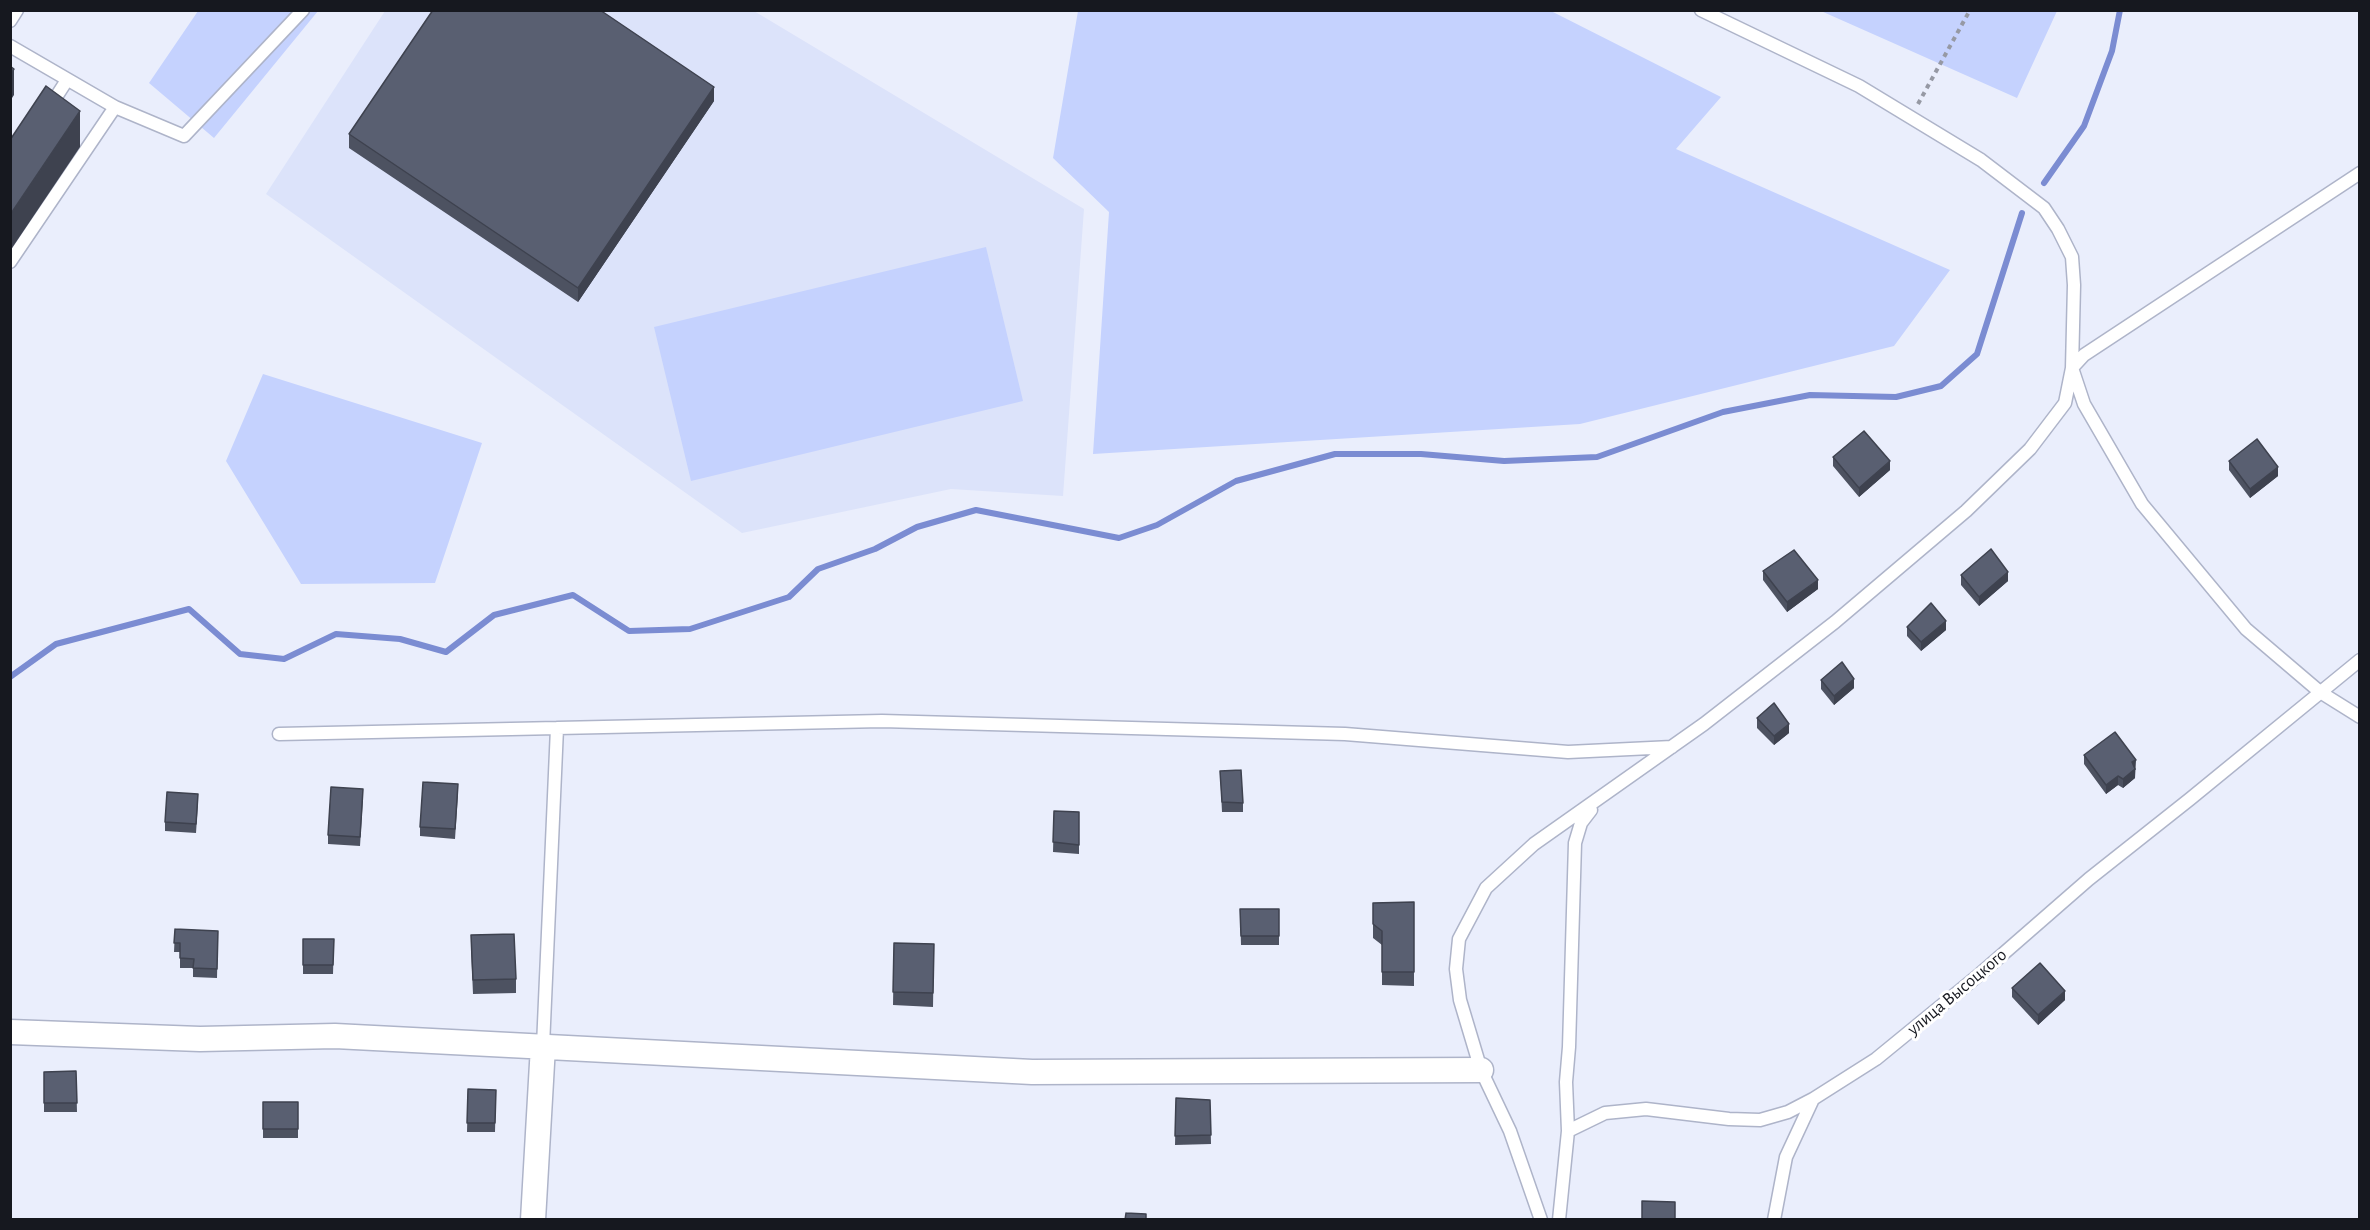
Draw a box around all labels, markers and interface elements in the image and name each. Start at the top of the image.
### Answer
street label: улица Высоцкого [1903,944,2011,1040]

